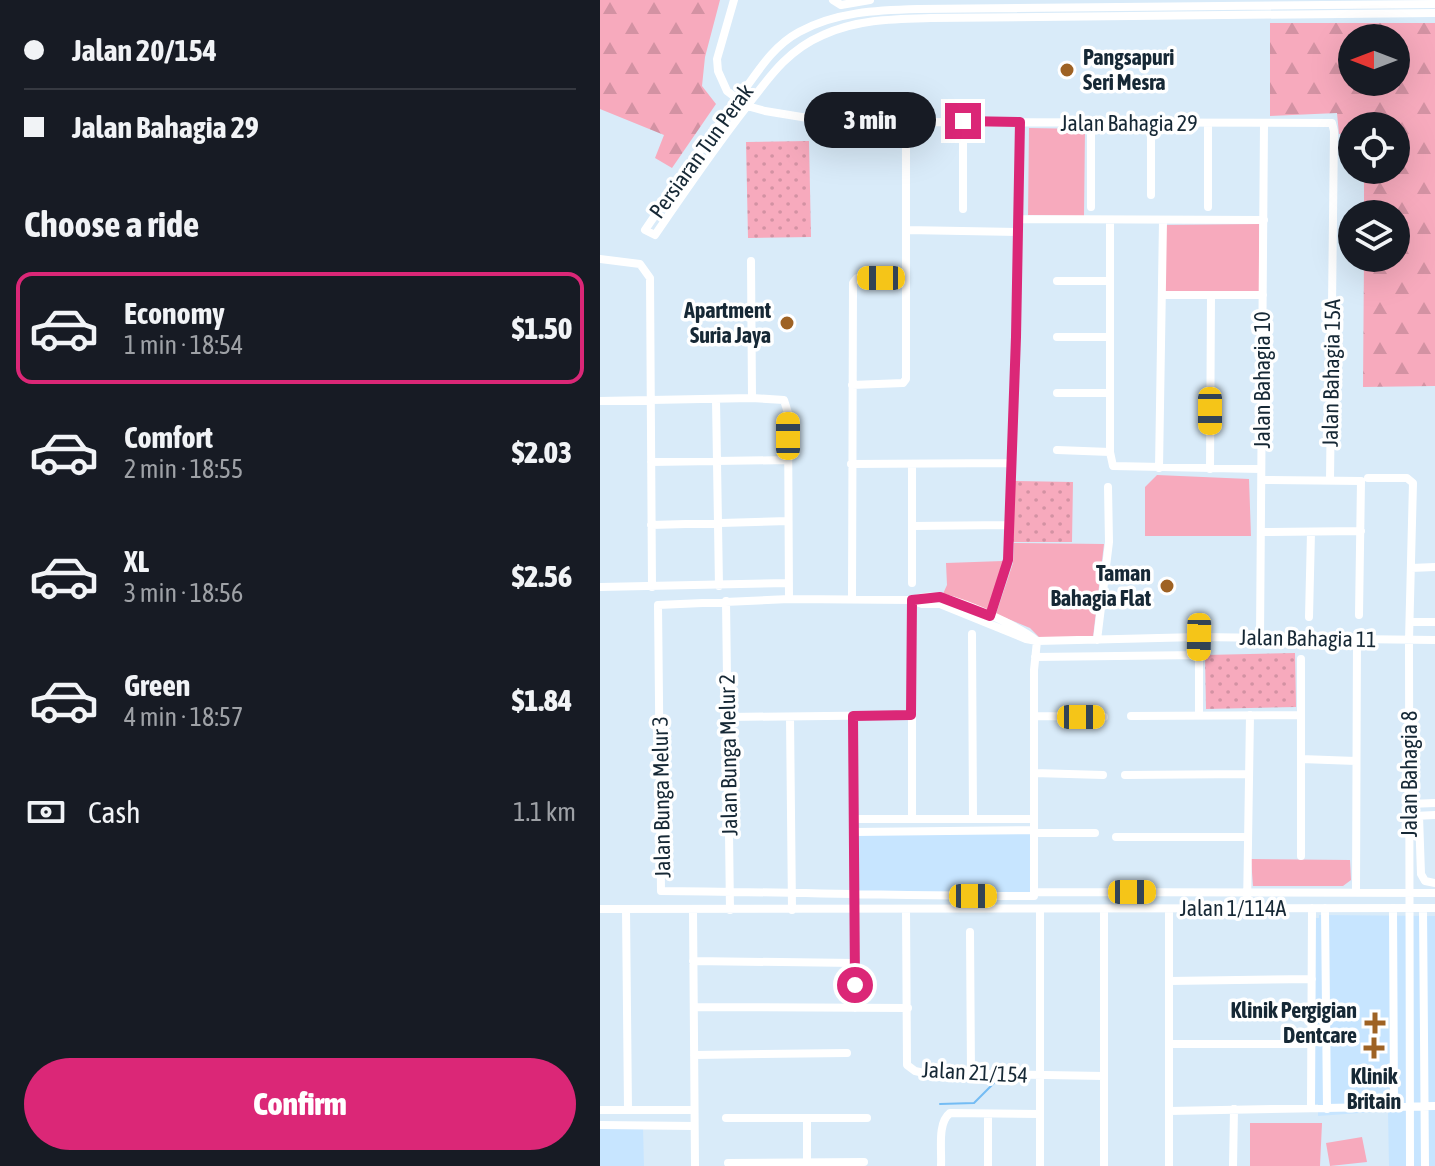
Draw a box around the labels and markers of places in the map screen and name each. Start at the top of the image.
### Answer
place label: Pangsapuri Seri Mesra [1083,44,1174,95]
marker: Pangsapuri Seri Mesra [1058,61,1076,79]
place label: Apartment Suria Jaya [683,297,772,348]
marker: Apartment Suria Jaya [778,314,796,332]
place label: Taman Bahagia Flat [1050,560,1152,611]
marker: Taman Bahagia Flat [1158,577,1176,595]
place label: Klinik Pergigian Dentcare [1231,997,1357,1048]
marker: Klinik Pergigian Dentcare [1364,1012,1386,1034]
marker: Klinik Britain [1363,1037,1385,1059]
place label: Klinik Britain [1347,1063,1401,1114]

